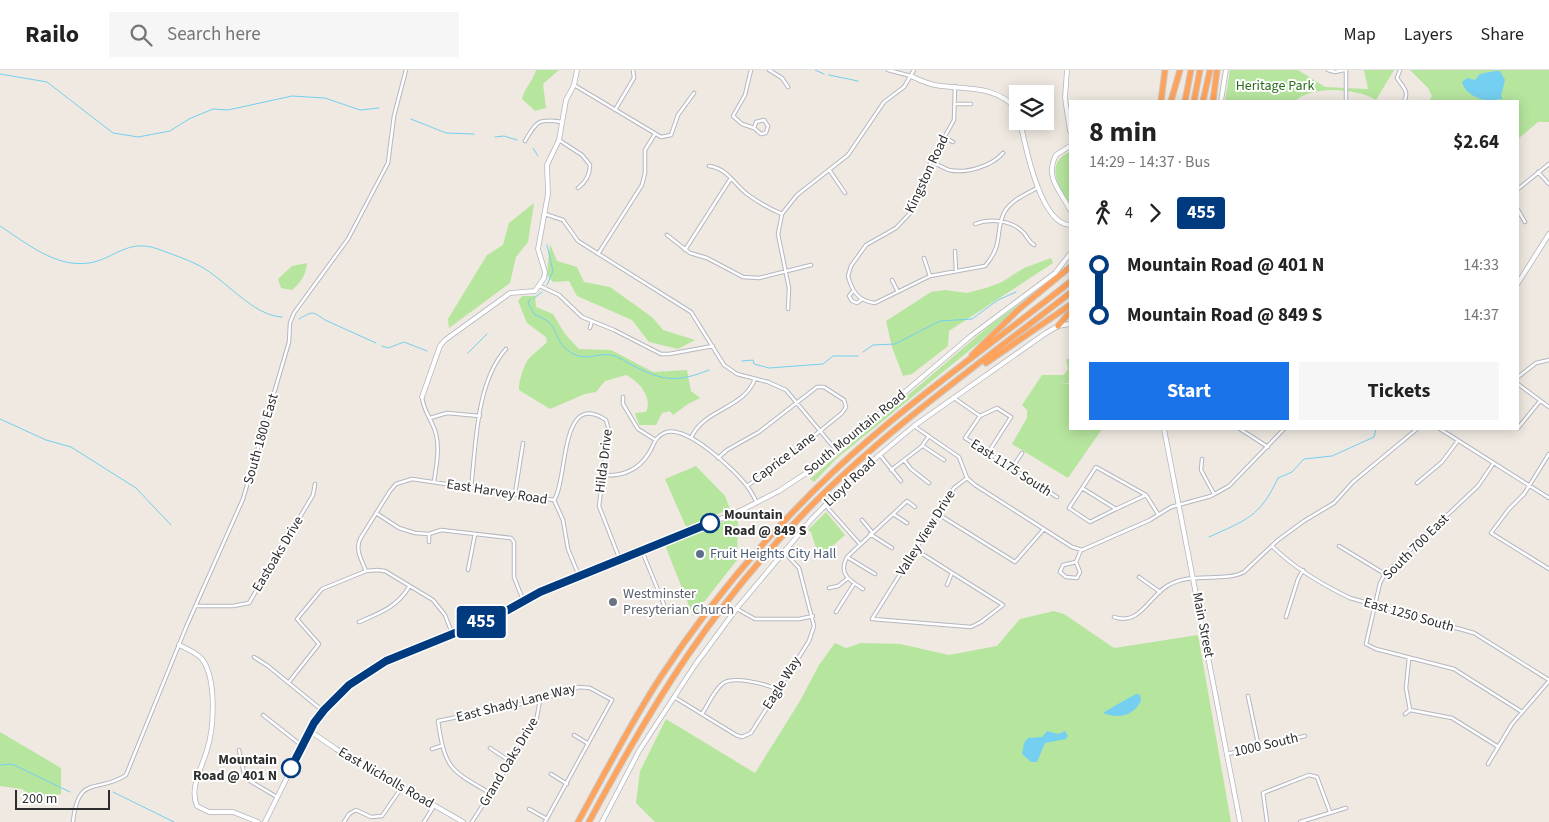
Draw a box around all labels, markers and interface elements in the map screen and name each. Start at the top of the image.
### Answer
search box [109,12,459,57]
text: Railo [25,17,79,52]
icon: search [127,21,155,49]
text: Search here [167,21,261,48]
text: Map [1344,22,1376,47]
text: Layers [1404,22,1453,47]
text: Share [1481,22,1524,47]
park label: Heritage Park [1236,76,1314,96]
map controls [1009,85,1054,130]
button: layers [1009,85,1054,130]
text: 8 min [1089,112,1157,152]
text: $2.64 [1453,129,1499,156]
street label: Kingston Road [900,131,954,217]
text: 14:29 – 14:37 · Bus [1089,151,1210,173]
icon: walk [1089,199,1117,227]
icon: forward [1141,199,1169,227]
text: 455 [1187,200,1215,225]
text: 4 [1125,202,1133,224]
text: Mountain Road @ 401 N [1127,252,1324,279]
text: 14:33 [1463,254,1499,276]
text: Mountain Road @ 849 S [1127,302,1322,329]
text: 14:37 [1463,304,1499,326]
button: Start [1089,362,1289,420]
button: Tickets [1299,362,1499,420]
street label: South Mountain Road [800,385,910,481]
street label: South 1800 East [239,391,284,487]
street label: Caprice Lane [748,427,820,489]
street label: Hilda Drive [590,428,618,494]
street label: East 1175 South [966,434,1056,502]
street label: Lloyd Road [819,453,881,511]
street label: East Harvey Road [445,474,549,510]
street label: Valley View Drive [891,486,961,580]
place label: Mountain Road @ 849 S [724,505,807,541]
street label: South 700 East [1378,509,1454,585]
street label: Eastoaks Drive [248,512,308,596]
marker: Mountain Road @ 849 S [700,513,720,533]
place label: Fruit Heights City Hall [710,544,837,564]
marker: Fruit Heights City Hall [694,548,706,560]
place label: Westminster Presyterian Church [623,584,734,620]
street label: Main Street [1187,591,1219,660]
street label: East 1250 South [1361,593,1457,637]
marker: Westminster Presyterian Church [607,596,619,608]
line badge: 455 [452,606,510,638]
text: 455 [467,609,495,634]
street label: Eagle Way [758,652,806,713]
street label: East Shady Lane Way [454,678,578,728]
street label: Grand Oaks Drive [474,714,544,810]
street label: 1000 South [1232,728,1300,762]
street label: East Nicholls Road [334,742,438,814]
place label: Mountain Road @ 401 N [193,750,277,786]
marker: Mountain Road @ 401 N [281,758,301,778]
scale bar [15,787,110,810]
text: 200 m [22,789,57,809]

